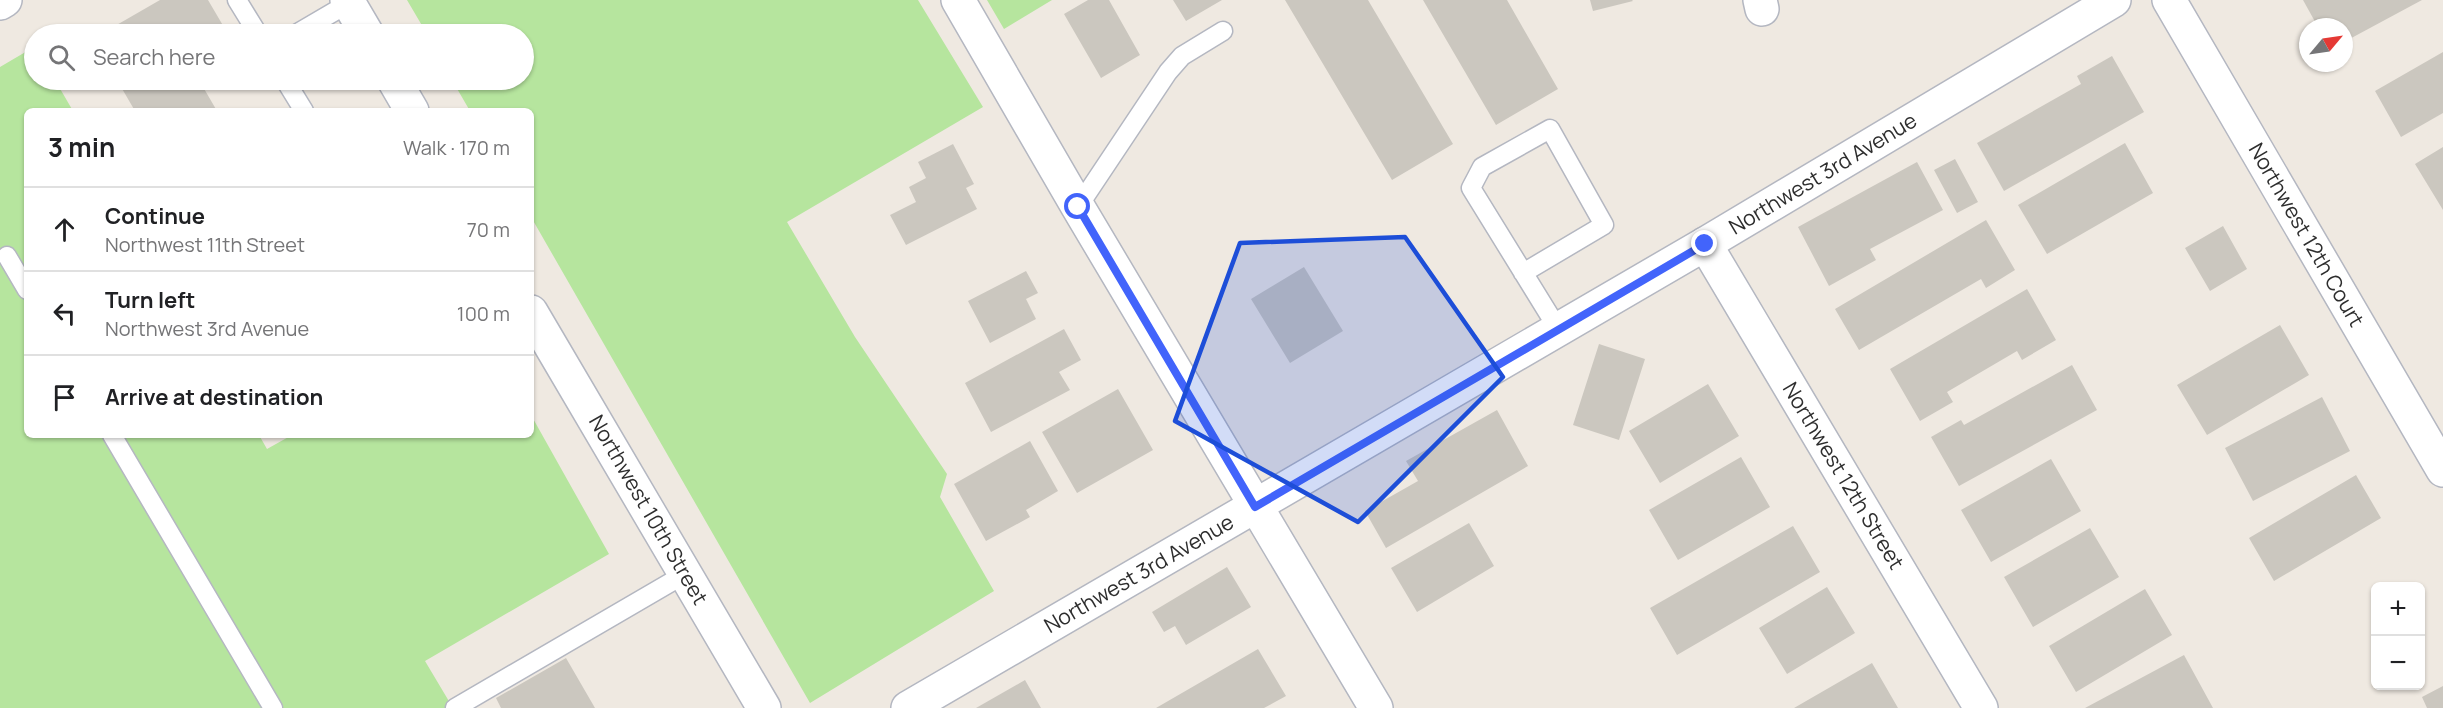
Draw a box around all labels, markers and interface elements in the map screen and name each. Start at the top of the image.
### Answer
north arrow [2299,18,2353,72]
search box [24,24,534,90]
icon: search [45,41,78,74]
text: Search here [93,42,215,72]
street label: Northwest 3rd Avenue [1723,106,1922,240]
text: 3 min [48,129,115,165]
text: Walk · 170 m [403,134,510,161]
street label: Northwest 12th Court [2243,137,2371,332]
route start [1064,193,1090,219]
text: Continue [105,201,205,231]
icon: ahead [48,213,81,246]
text: 70 m [467,216,510,243]
route end [1691,230,1717,256]
text: Northwest 11th Street [105,231,305,258]
text: Turn left [105,285,195,315]
icon: left [48,297,81,330]
text: 100 m [457,300,510,327]
text: Northwest 3rd Avenue [105,315,309,342]
street label: Northwest 12th Street [1777,377,1911,574]
icon: arrive [48,381,81,414]
text: Arrive at destination [105,382,323,412]
street label: Northwest 10th Street [583,410,715,609]
street label: Northwest 3rd Avenue [1039,507,1238,639]
map controls [2371,582,2425,690]
button: + [2371,582,2425,636]
button: − [2371,636,2425,690]

